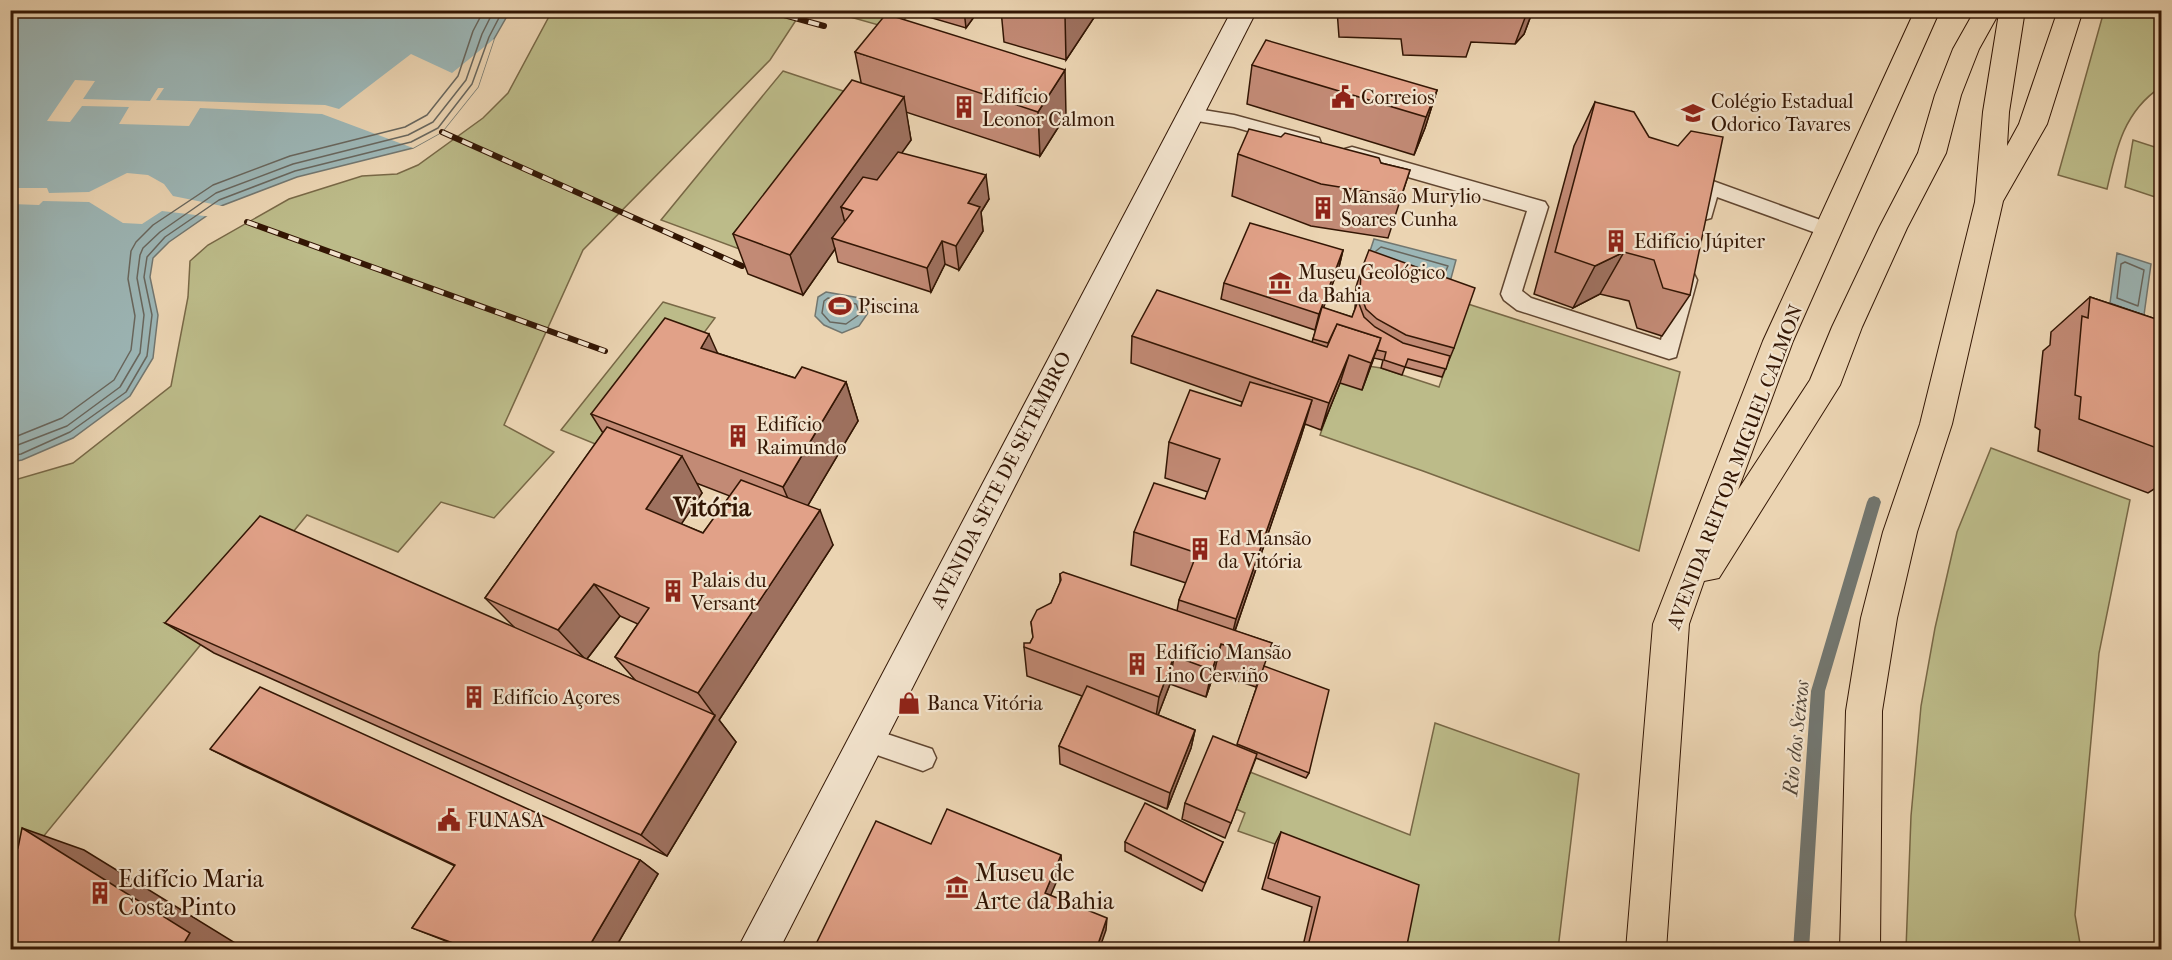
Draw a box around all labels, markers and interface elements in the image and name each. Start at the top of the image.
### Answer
public building icon: Correios [1330,84,1356,110]
place label: Edifício Leonor Calmon [982,85,1115,131]
place label: Correios [1361,86,1435,109]
place label: Colégio Estadual Odorico Tavares [1711,90,1854,136]
building icon: Edifício Leonor Calmon [951,94,977,120]
school or university icon: Colégio Estadual Odorico Tavares [1680,100,1706,126]
place label: Mansão Murylio Soares Cunha [1341,185,1481,231]
building icon: Mansão Murylio Soares Cunha [1310,195,1336,221]
building icon: Edifício Júpiter [1603,228,1629,254]
place label: Edifício Júpiter [1634,230,1765,253]
place label: Museu Geológico da Bahia [1298,261,1445,307]
museum icon: Museu Geológico da Bahia [1267,270,1293,296]
sports icon: Piscina [827,293,853,319]
place label: Piscina [858,295,920,318]
street label: AVENIDA REITOR MIGUEL CALMON [1662,301,1808,633]
street label: AVENIDA SETE DE SETEMBRO [926,348,1076,613]
place label: Edifício Raimundo [756,413,846,459]
building icon: Edifício Raimundo [725,423,751,449]
district label: Vitória [672,492,752,523]
place label: Ed Mansão da Vitória [1218,527,1311,573]
building icon: Ed Mansão da Vitória [1187,536,1213,562]
place label: Palais du Versant [690,569,767,615]
building icon: Palais du Versant [660,578,686,604]
place label: Edifício Mansão Lino Cerviño [1155,641,1291,687]
building icon: Edifício Mansão Lino Cerviño [1124,651,1150,677]
water label: Rio dos Seixos [1778,679,1814,799]
building icon: Edifício Açores [461,684,487,710]
place label: Edifício Açores [492,686,620,709]
shop icon: Banca Vitória [896,690,922,716]
place label: Banca Vitória [927,692,1043,715]
public building icon: FUNASA [436,807,462,833]
place label: FUNASA [467,809,545,832]
place label: Museu de Arte da Bahia [974,859,1115,915]
place label: Edifício Maria Costa Pinto [118,865,265,921]
museum icon: Museu de Arte da Bahia [944,874,970,900]
building icon: Edifício Maria Costa Pinto [87,880,113,906]

